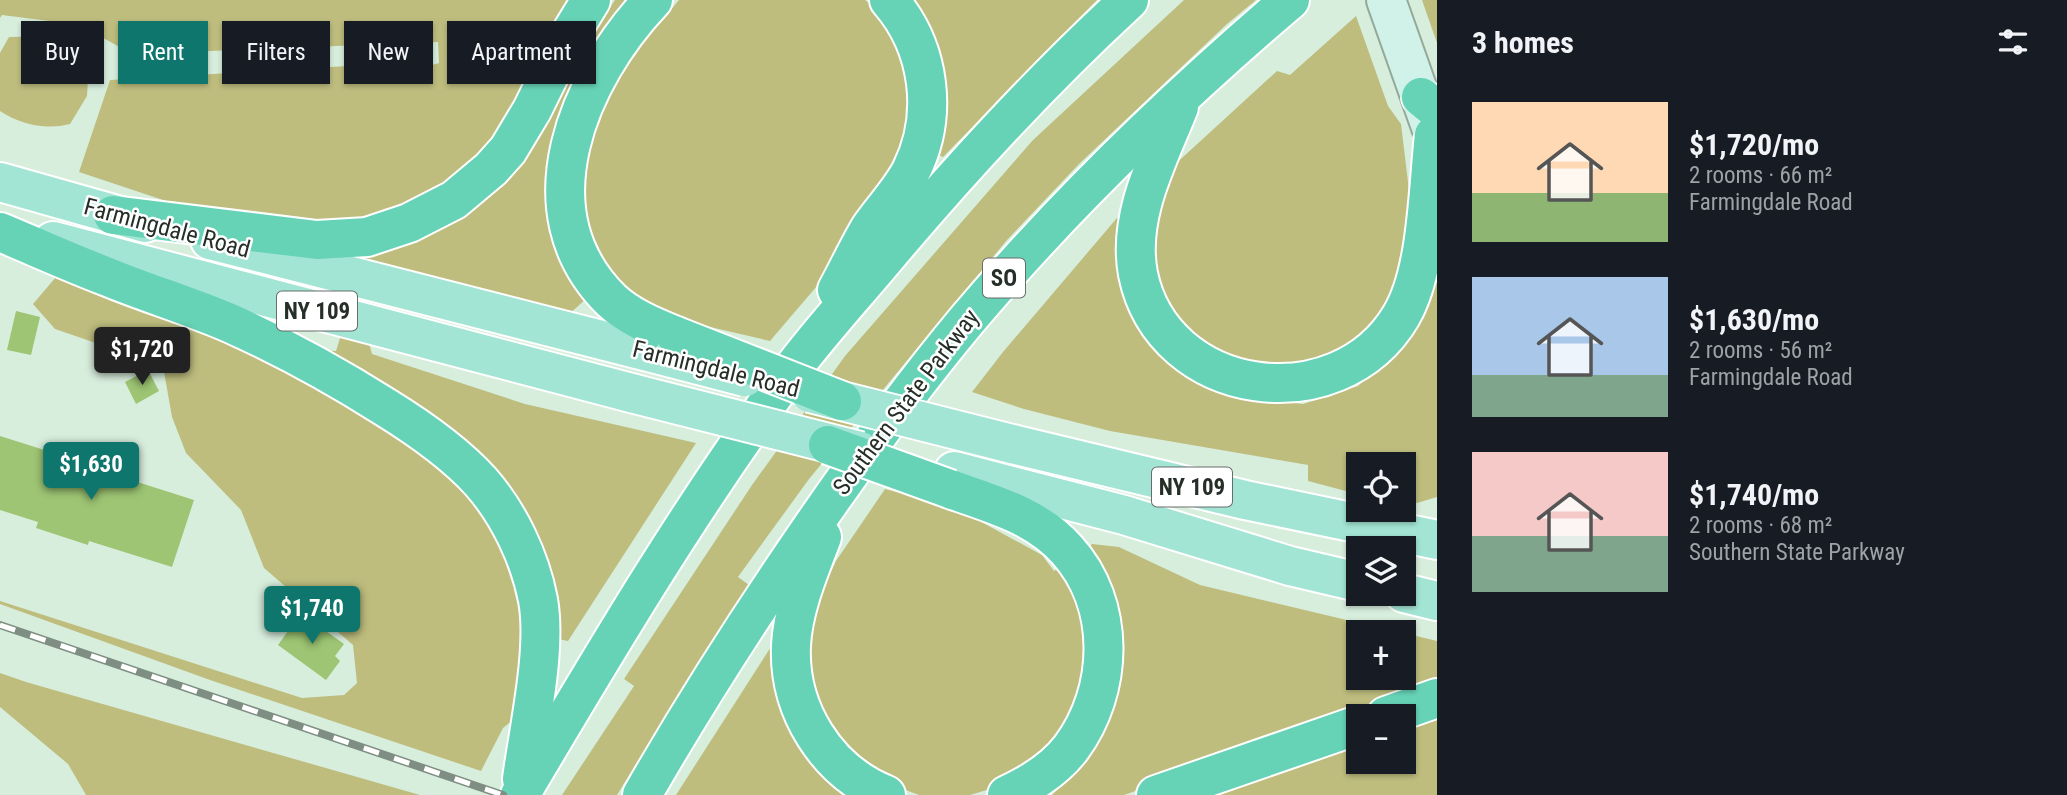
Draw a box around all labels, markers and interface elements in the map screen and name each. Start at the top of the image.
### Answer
chip: Buy [21,21,104,84]
chip: Rent [118,21,208,84]
chip: Filters [222,21,330,84]
chip: New [344,21,433,84]
chip: Apartment [447,21,596,84]
icon: filters [1994,23,2032,61]
text: 3 homes [1472,25,1574,60]
text: $1,720/mo [1689,127,1819,162]
icon: home [1528,130,1612,214]
text: 2 rooms · 66 m² [1689,162,1832,189]
text: Farmingdale Road [1689,189,1853,216]
street label: Farmingdale Road [81,192,253,264]
road number: SO [983,258,1025,298]
road number: NY 109 [277,292,357,330]
text: $1,630/mo [1689,302,1819,337]
street label: Southern State Parkway [827,304,985,500]
icon: home [1528,305,1612,389]
pin: $1,720 [85,328,199,387]
street label: Farmingdale Road [630,335,802,403]
text: $1,720 [110,336,174,363]
text: 2 rooms · 56 m² [1689,337,1832,364]
text: Farmingdale Road [1689,364,1853,391]
pin: $1,630 [34,442,148,502]
text: $1,630 [59,451,123,478]
map controls [1346,452,1416,774]
button: locate [1346,452,1416,522]
road number: NY 109 [1152,467,1232,506]
text: $1,740/mo [1689,477,1819,512]
icon: home [1528,480,1612,564]
text: 2 rooms · 68 m² [1689,512,1832,539]
button: layers [1346,536,1416,606]
text: Southern State Parkway [1689,539,1905,566]
pin: $1,740 [255,586,369,646]
text: $1,740 [280,595,344,622]
button: + [1346,620,1416,690]
button: − [1346,704,1416,774]

